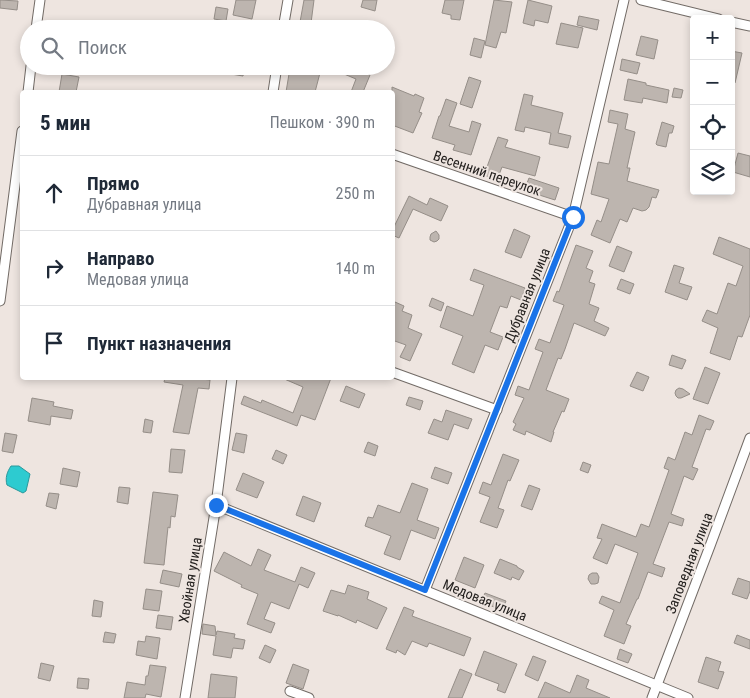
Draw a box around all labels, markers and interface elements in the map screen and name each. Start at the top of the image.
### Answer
map controls [690,15,735,195]
button: + [690,15,735,60]
search box [20,20,395,75]
icon: search [38,34,66,62]
text: Поиск [78,36,127,59]
button: − [690,60,735,105]
button: locate [690,105,735,150]
text: 5 мин [40,111,90,135]
text: Пешком · 390 m [270,113,375,132]
street label: Весенний переулок [431,147,543,199]
button: layers [690,150,735,195]
text: Прямо [87,172,140,195]
icon: ahead [40,179,68,207]
text: 250 m [336,184,375,203]
text: Дубравная улица [87,195,201,214]
route start [562,206,585,229]
street label: Дубравная улица [501,246,553,344]
text: Направо [87,247,154,270]
icon: right [40,254,68,282]
text: 140 m [336,259,375,278]
text: Медовая улица [87,270,189,289]
icon: arrive [40,329,68,357]
text: Пункт назначения [87,332,231,355]
route end [205,494,228,517]
street label: Заповедная улица [662,510,716,616]
street label: Хвойная улица [175,536,205,624]
street label: Медовая улица [441,576,529,624]

